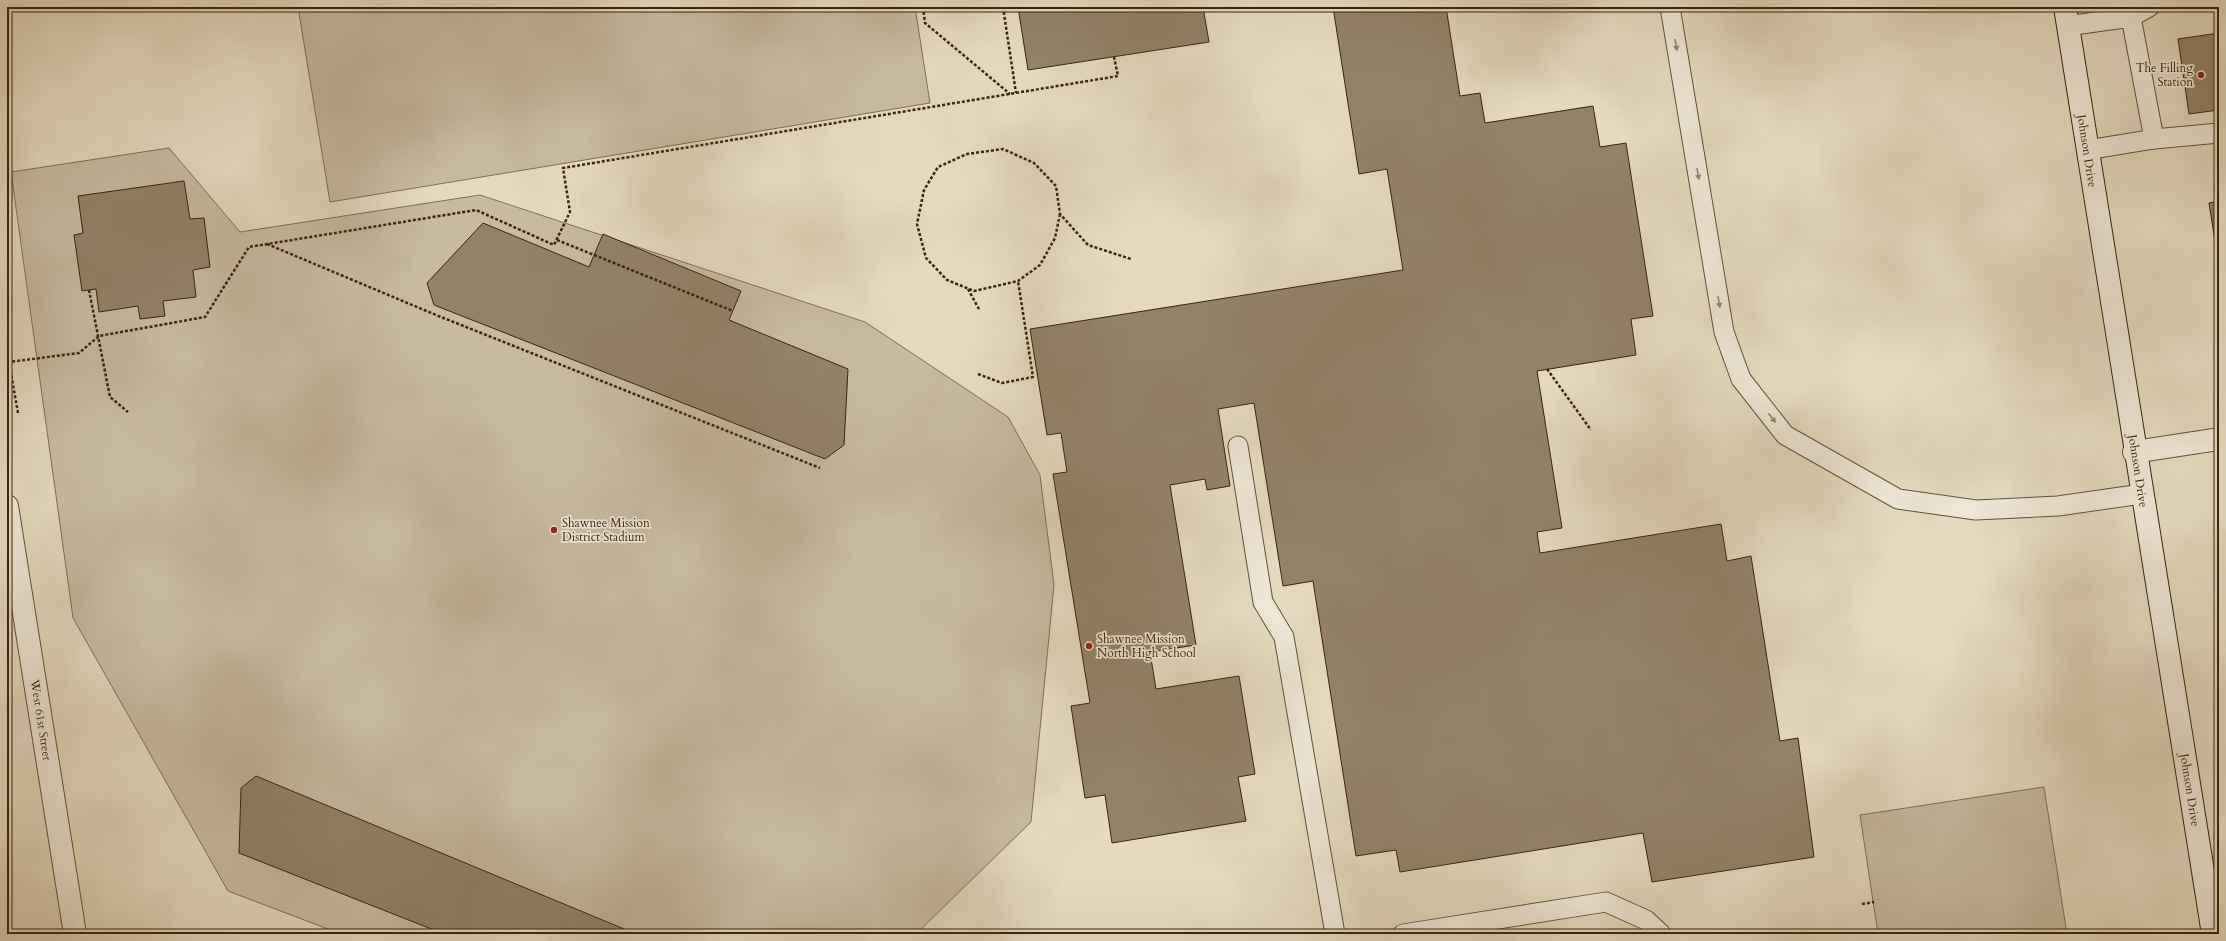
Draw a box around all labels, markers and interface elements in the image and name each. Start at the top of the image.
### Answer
one-way arrow [1673,39,1679,52]
place label: The Filling Station [2136,60,2193,90]
marker: The Filling Station [2196,70,2206,80]
street label: Johnson Drive [2073,111,2101,189]
one-way arrow [1695,168,1701,180]
one-way arrow [1717,296,1723,308]
one-way arrow [1768,413,1776,423]
street label: Johnson Drive [2124,431,2152,509]
place label: Shawnee Mission District Stadium [562,515,650,545]
marker: Shawnee Mission District Stadium [549,525,559,535]
place label: Shawnee Mission North High School [1097,631,1196,661]
marker: Shawnee Mission North High School [1084,641,1094,651]
street label: West 61st Street [27,677,55,762]
street label: Johnson Drive [2176,750,2204,828]

